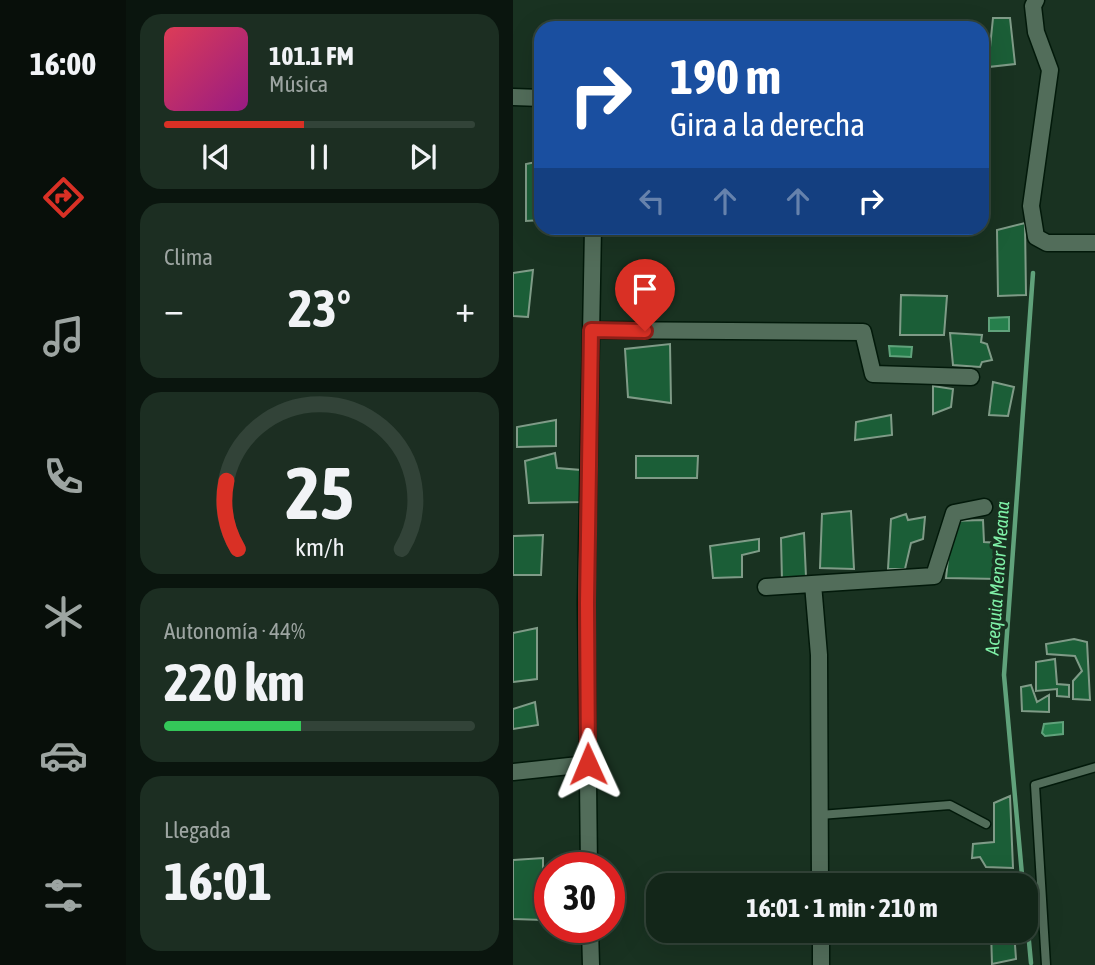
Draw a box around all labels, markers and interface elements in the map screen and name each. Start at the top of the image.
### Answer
text: 101.1 FM [269,41,354,71]
text: 16:00 [30,45,96,82]
text: 190 m [670,48,781,104]
icon: right [555,49,646,140]
text: Música [269,71,328,97]
text: Gira a la derecha [670,106,865,143]
icon: previous [197,138,235,176]
icon: pause [300,138,338,176]
icon: next [404,138,442,176]
icon: directions [39,173,88,222]
icon: left [633,182,671,220]
icon: ahead [706,182,744,220]
icon: ahead [779,182,817,220]
icon: right [852,182,890,220]
text: Clima [164,244,213,270]
pin [615,259,675,331]
icon: arrive [626,270,664,308]
text: 23° [288,278,351,338]
text: − [164,287,184,330]
text: + [455,287,475,330]
icon: music [39,312,88,361]
text: 25 [285,451,354,534]
icon: phone [39,452,88,501]
water label: Acequia Menor Meana [981,500,1013,657]
text: km/h [295,532,344,560]
icon: climate [39,592,88,641]
text: Autonomía · 44% [164,618,305,644]
text: 220 km [164,652,305,712]
position arrow [551,727,625,801]
icon: car [39,731,88,780]
text: Llegada [164,817,231,843]
text: 16:01 [164,851,272,911]
speed limit sign: 30 [534,852,625,943]
icon: filters [39,871,88,920]
text: 16:01 · 1 min · 210 m [746,893,938,923]

